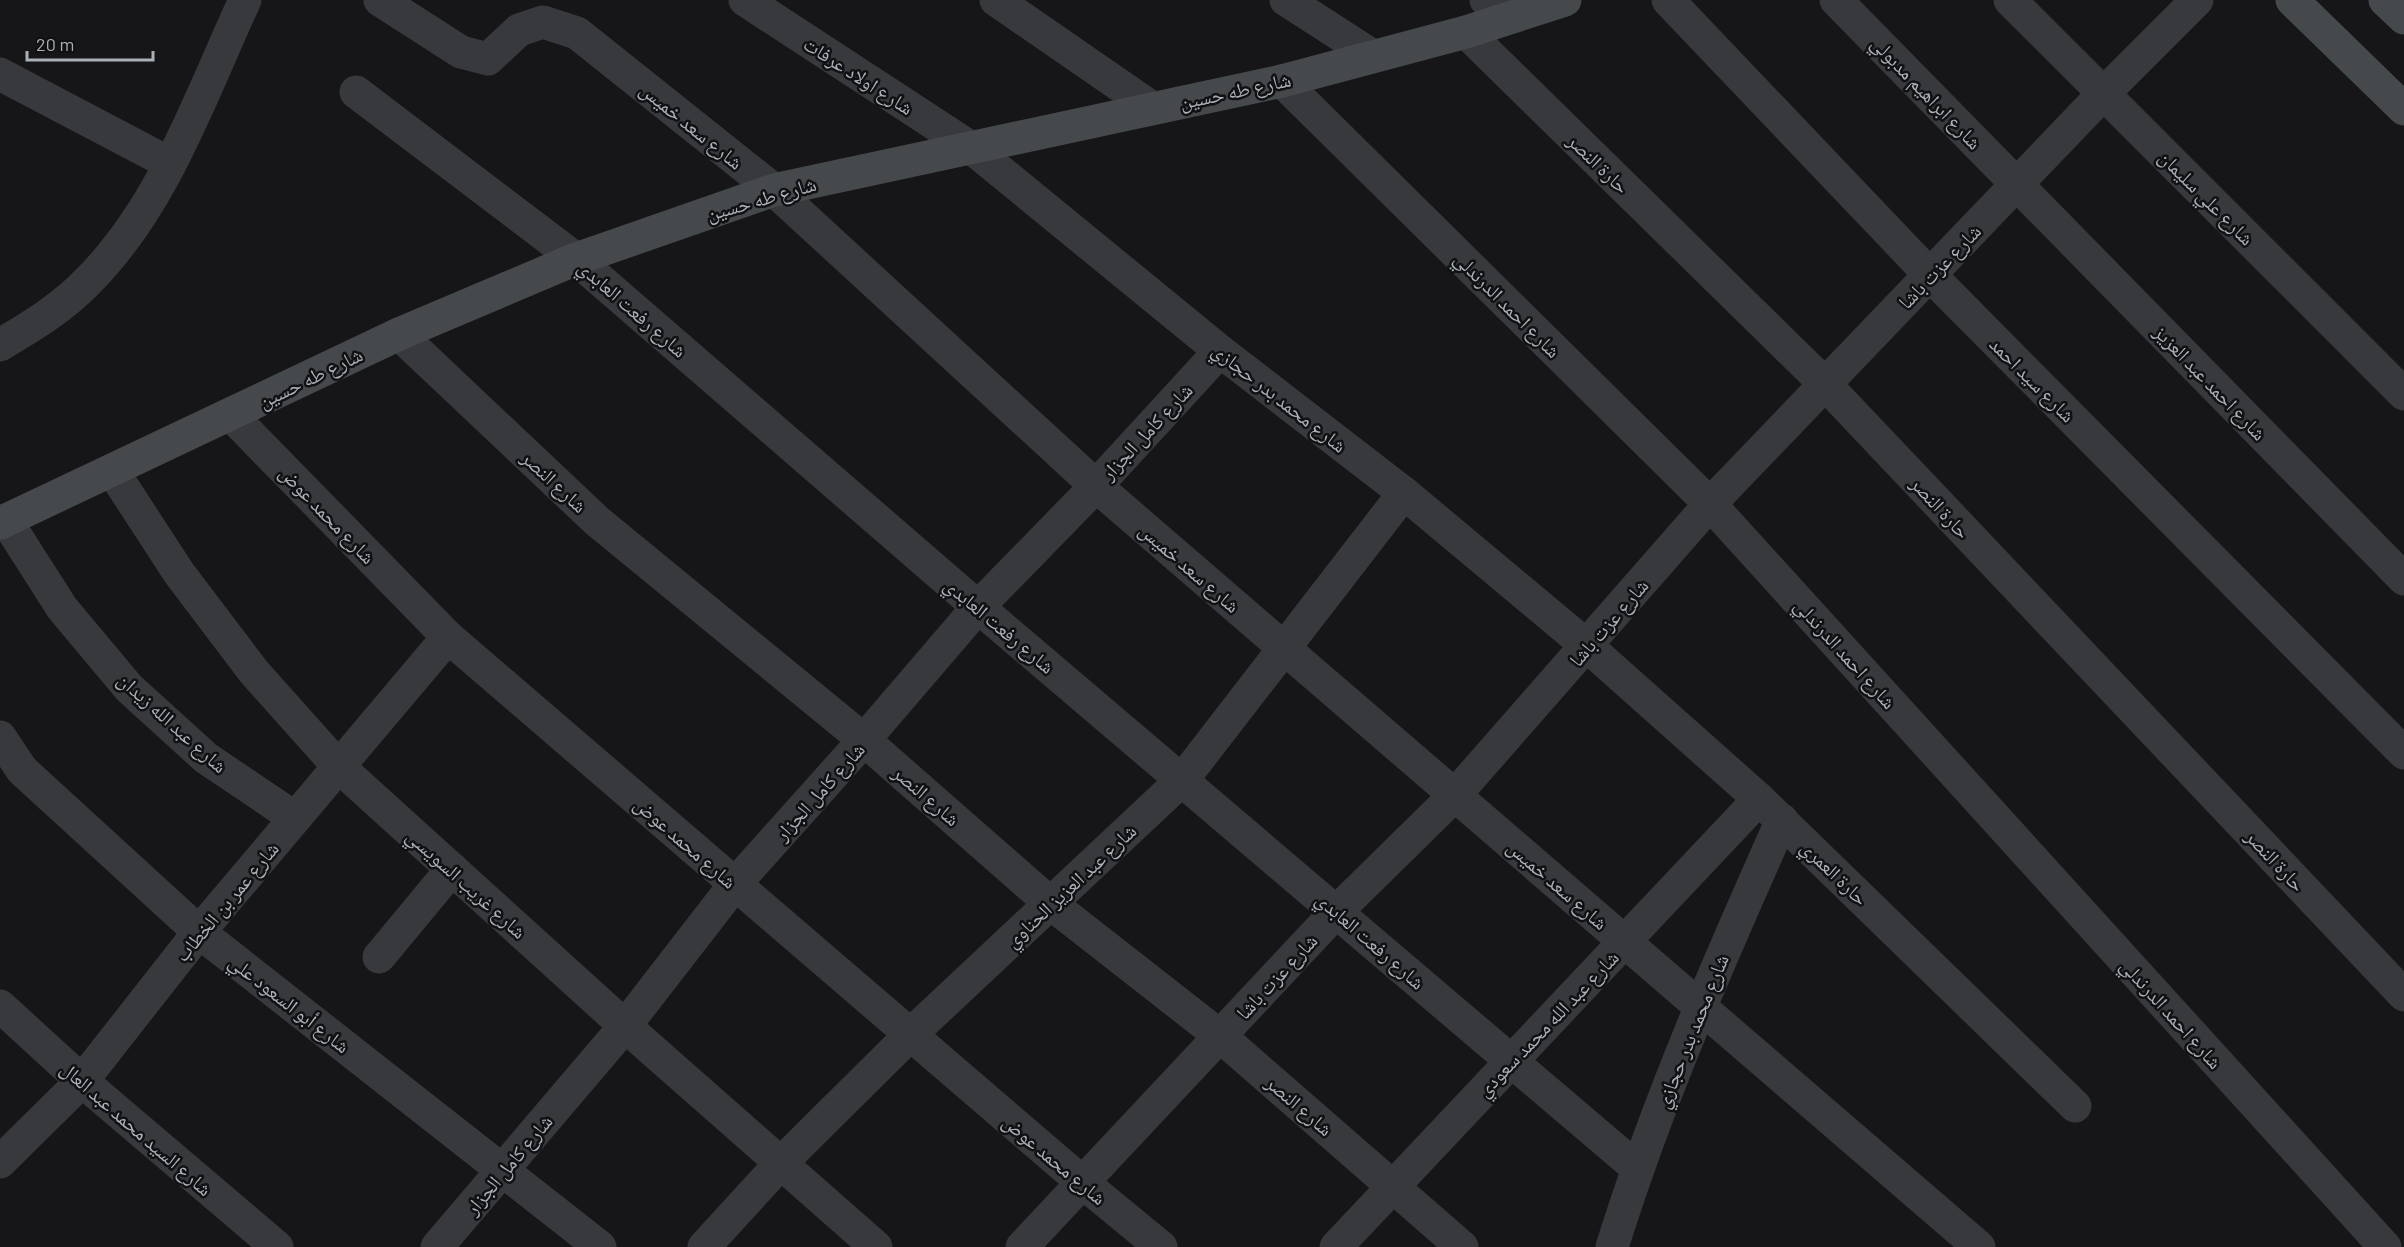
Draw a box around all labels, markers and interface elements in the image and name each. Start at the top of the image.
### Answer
scale bar [27,24,153,62]
street label: شارع ابراهيم مدبولي [1863,30,1987,157]
street label: شارع اولاد عرفات [799,31,918,121]
text: 20 m [36,33,74,55]
street label: شارع طه حسين [1177,67,1293,115]
street label: شارع سعد خميس [634,76,748,175]
street label: حارة النصر [1563,127,1635,198]
street label: شارع علي سليمان [2151,144,2260,253]
street label: شارع طه حسين [703,171,819,227]
street label: شارع عزت باشا [1893,219,1987,315]
street label: شارع احمد الدرندلي [1446,246,1566,366]
street label: شارع رفعت العابدي [570,254,692,366]
street label: شارع احمد عبد العزيز [2148,319,2272,446]
street label: شارع سيد احمد [1984,331,2081,428]
street label: شارع محمد بدر حجازي [1205,337,1352,461]
street label: شارع طه حسين [254,341,367,414]
street label: شارع كامل الجزار [1095,378,1198,486]
street label: شارع النصر [515,444,593,519]
street label: شارع محمد عوض [274,460,381,570]
street label: حارة النصر [1906,470,1976,543]
street label: شارع سعد خميس [1133,517,1245,619]
street label: شارع رفعت العابدي [937,572,1060,682]
street label: شارع عزت باشا [1563,573,1654,672]
street label: شارع احمد الدرندلي [1786,593,1902,717]
street label: شارع عبد الله زيدان [112,667,233,779]
street label: شارع كامل الجزار [768,737,871,847]
street label: شارع النصر [887,759,965,832]
street label: شارع محمد عوض [629,791,742,894]
street label: شارع عبد العزيز الحناوي [999,818,1144,956]
street label: شارع غريب السويسي [399,823,532,947]
street label: حارة النصر [2241,823,2311,896]
street label: شارع سعد خميس [1501,834,1613,936]
street label: حارة العمري [1793,834,1874,914]
street label: شارع عمر بن الخطاب [169,836,285,967]
street label: شارع رفعت العابدي [1308,886,1430,998]
street label: شارع عزت باشا [1230,928,1323,1025]
street label: شارع عبد الله محمد سعودي [1471,945,1627,1105]
street label: شارع أبو السعود علي [222,948,355,1062]
street label: شارع محمد بدر حجازي [1649,950,1738,1113]
street label: شارع احمد الدرندلي [2112,953,2228,1077]
street label: شارع السيد محمد عبد العال [55,1056,218,1202]
street label: شارع النصر [1260,1069,1338,1142]
street label: شارع كامل الجزار [459,1109,558,1221]
street label: شارع محمد عوض [997,1109,1112,1211]

